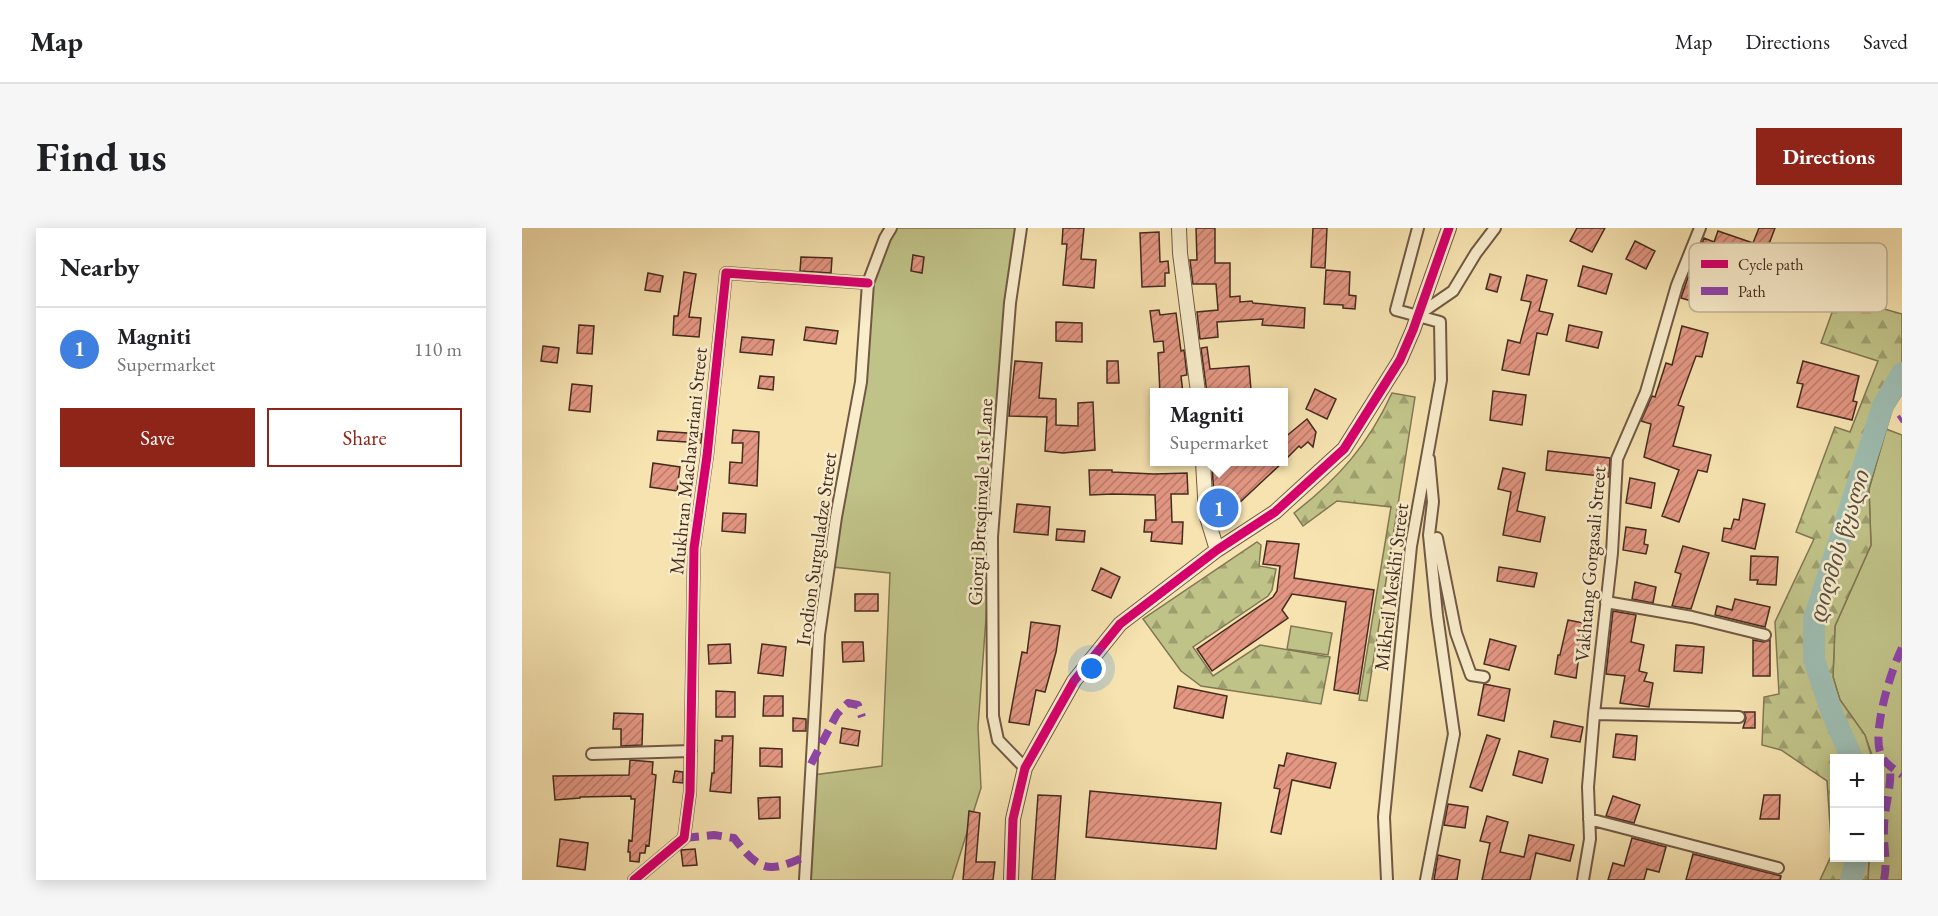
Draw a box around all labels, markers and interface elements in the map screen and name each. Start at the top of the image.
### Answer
text: Map [30,23,83,59]
text: Map [1675,28,1712,55]
text: Directions [1745,28,1830,55]
text: Saved [1863,28,1908,55]
button: Directions [1756,128,1902,185]
text: Find us [36,129,167,184]
legend [1689,243,1887,312]
text: Nearby [60,250,140,284]
text: Cycle path [1738,254,1803,275]
text: Path [1738,281,1766,302]
text: Magniti [117,322,191,351]
text: 1 [74,336,85,362]
text: 110 m [414,336,462,362]
street label: Mukhran Machavariani Street [663,345,713,576]
text: Supermarket [117,351,215,377]
popup [1150,388,1288,466]
street label: Giorgi Brtsqinvale 1st Lane [962,397,998,606]
text: Magniti [1170,400,1244,429]
button: Save [60,408,255,467]
button: Share [267,408,462,467]
text: Supermarket [1170,429,1268,455]
street label: Irodion Surguladze Street [790,450,843,647]
street label: Vakhtang Gorgasali Street [1568,464,1612,663]
water label: დიღმის წყალი [1803,466,1875,627]
pin: 1 [1200,486,1238,530]
street label: Mikheil Meskhi Street [1368,501,1414,672]
your location [1077,654,1106,683]
map controls [1830,754,1884,862]
button: + [1830,754,1884,808]
button: − [1830,808,1884,862]

